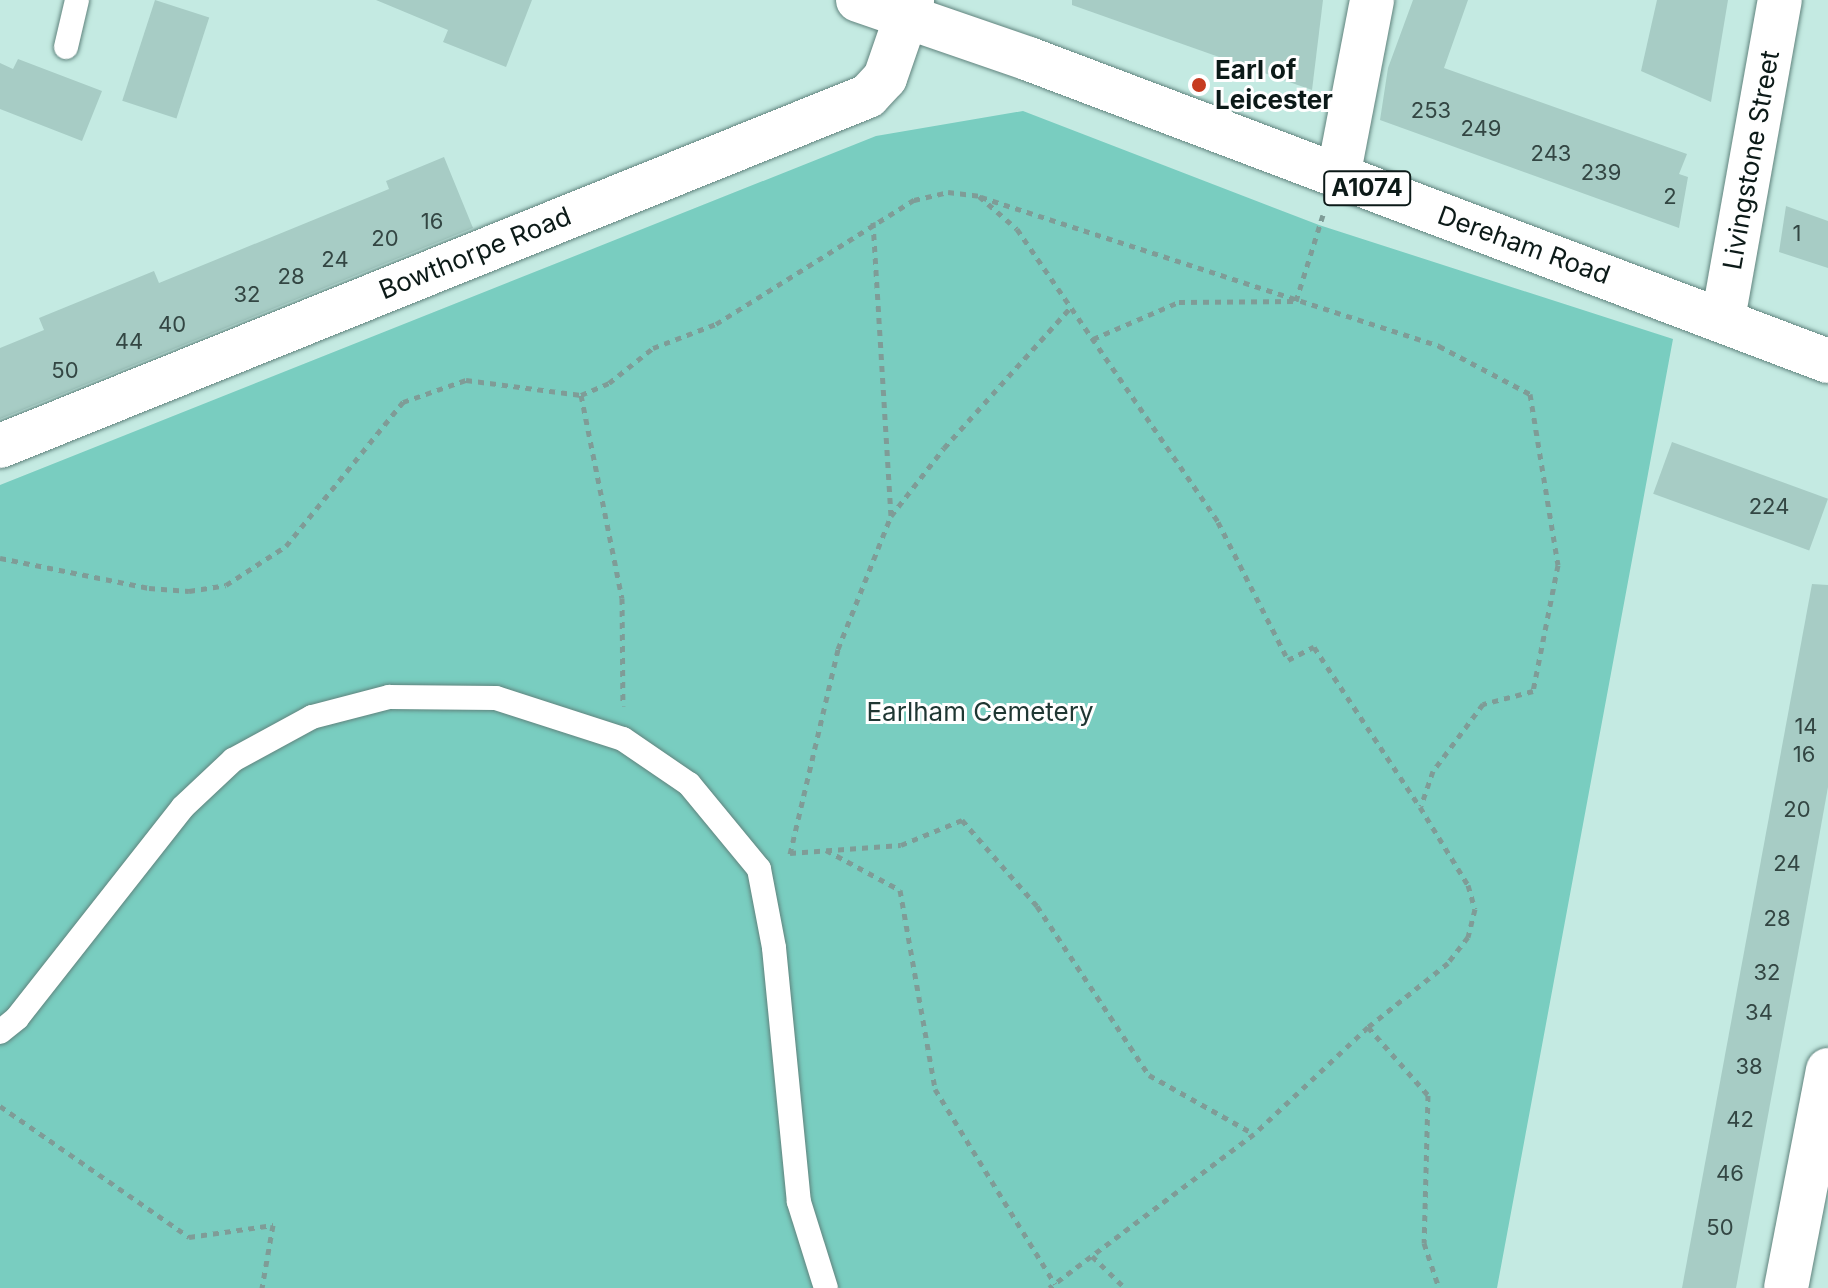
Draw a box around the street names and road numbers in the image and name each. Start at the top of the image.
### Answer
street label: Livingstone Street [1716,48,1786,272]
road number: A1074 [1323,168,1411,208]
street label: Dereham Road [1434,199,1614,291]
street label: Bowthorpe Road [375,200,575,306]

